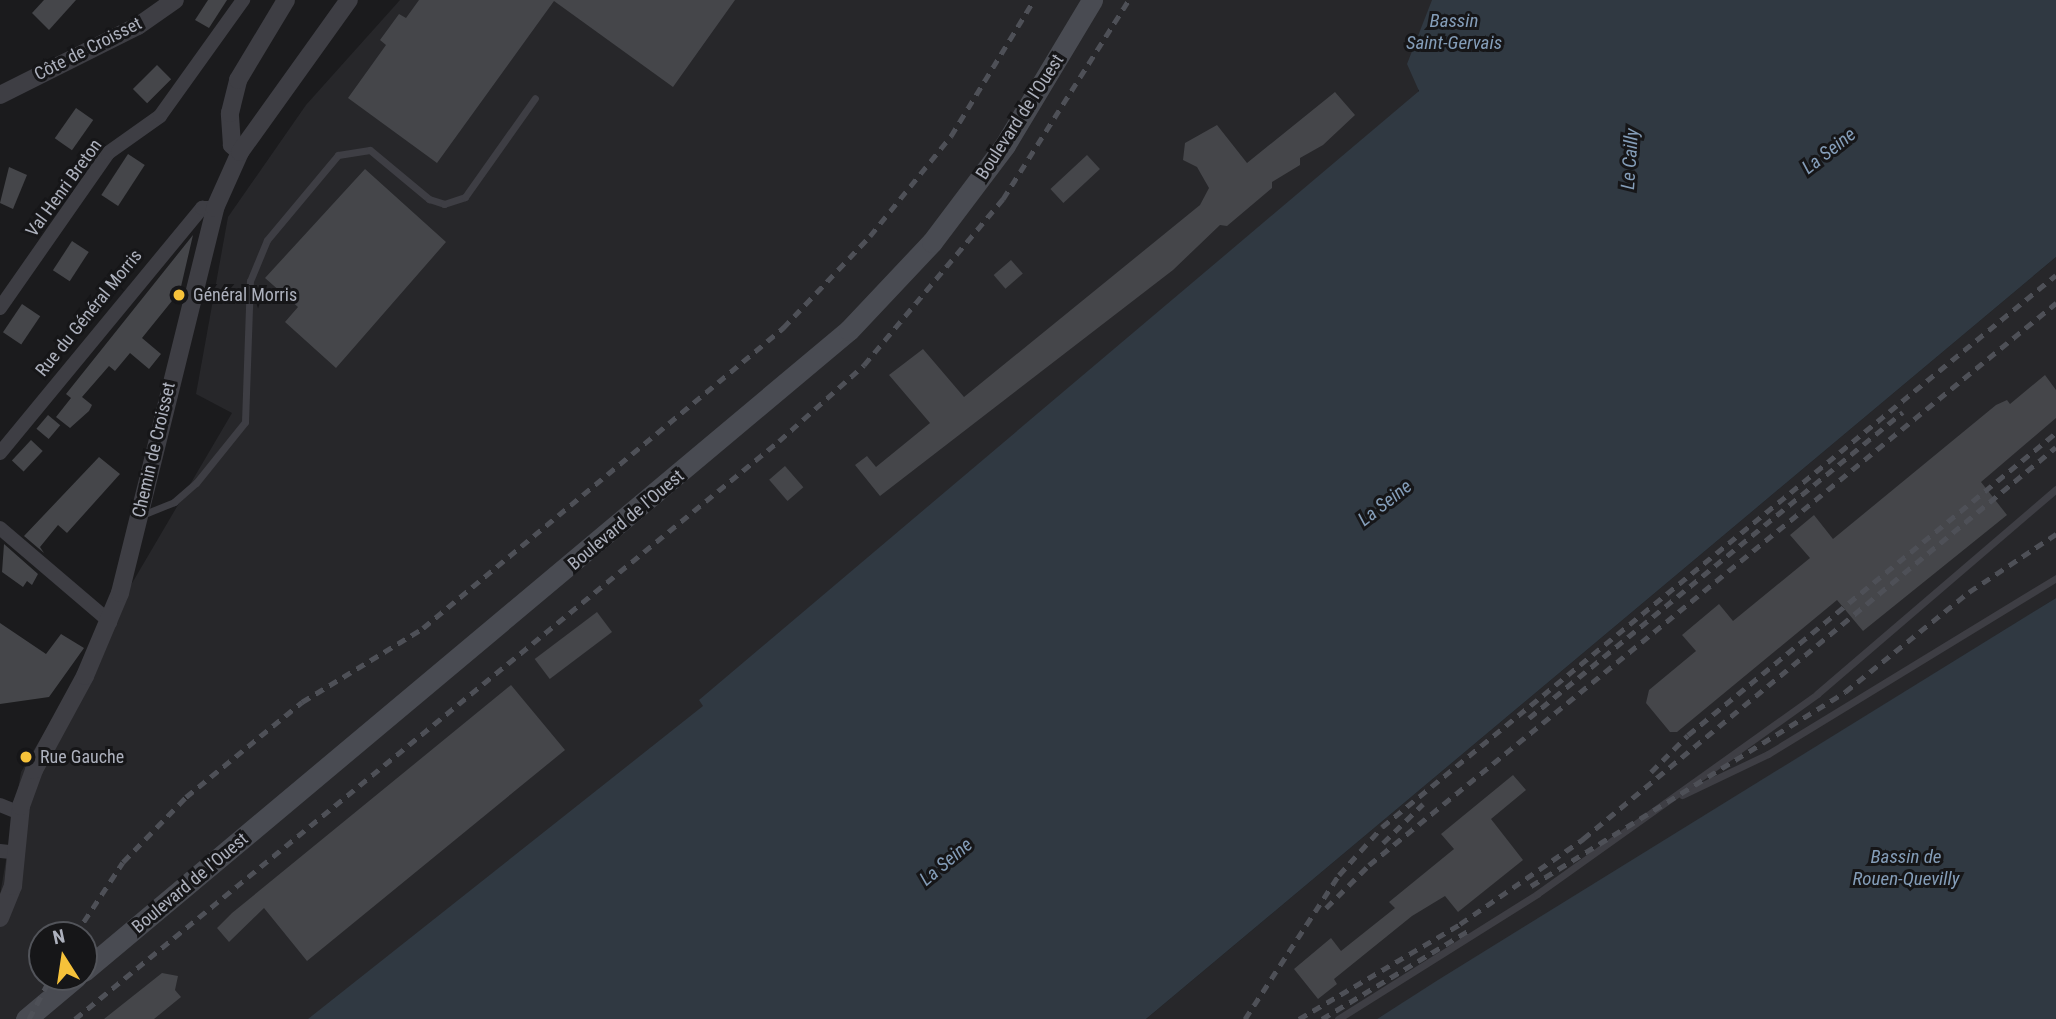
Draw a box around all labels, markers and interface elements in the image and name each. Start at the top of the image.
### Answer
water label: Bassin Saint-Gervais [1406,10,1502,54]
street label: Côte de Croisset [31,13,145,85]
street label: Boulevard de l'Ouest [971,50,1069,184]
water label: La Seine [1798,123,1860,179]
water label: Le Cailly [1616,128,1644,190]
street label: Val Henri Breton [21,135,107,241]
street label: Rue du Général Morris [31,245,147,381]
place label: Général Morris [193,284,297,306]
marker: Général Morris [171,287,187,303]
street label: Chemin de Croisset [128,380,180,520]
street label: Boulevard de l'Ouest [564,465,688,575]
water label: La Seine [1354,475,1416,531]
place label: Rue Gauche [40,746,124,768]
marker: Rue Gauche [18,749,34,765]
street label: Boulevard de l'Ouest [128,828,252,938]
water label: La Seine [915,833,977,891]
water label: Bassin de Rouen-Quevilly [1853,846,1959,890]
north arrow [28,921,98,991]
text: N [51,924,67,949]

